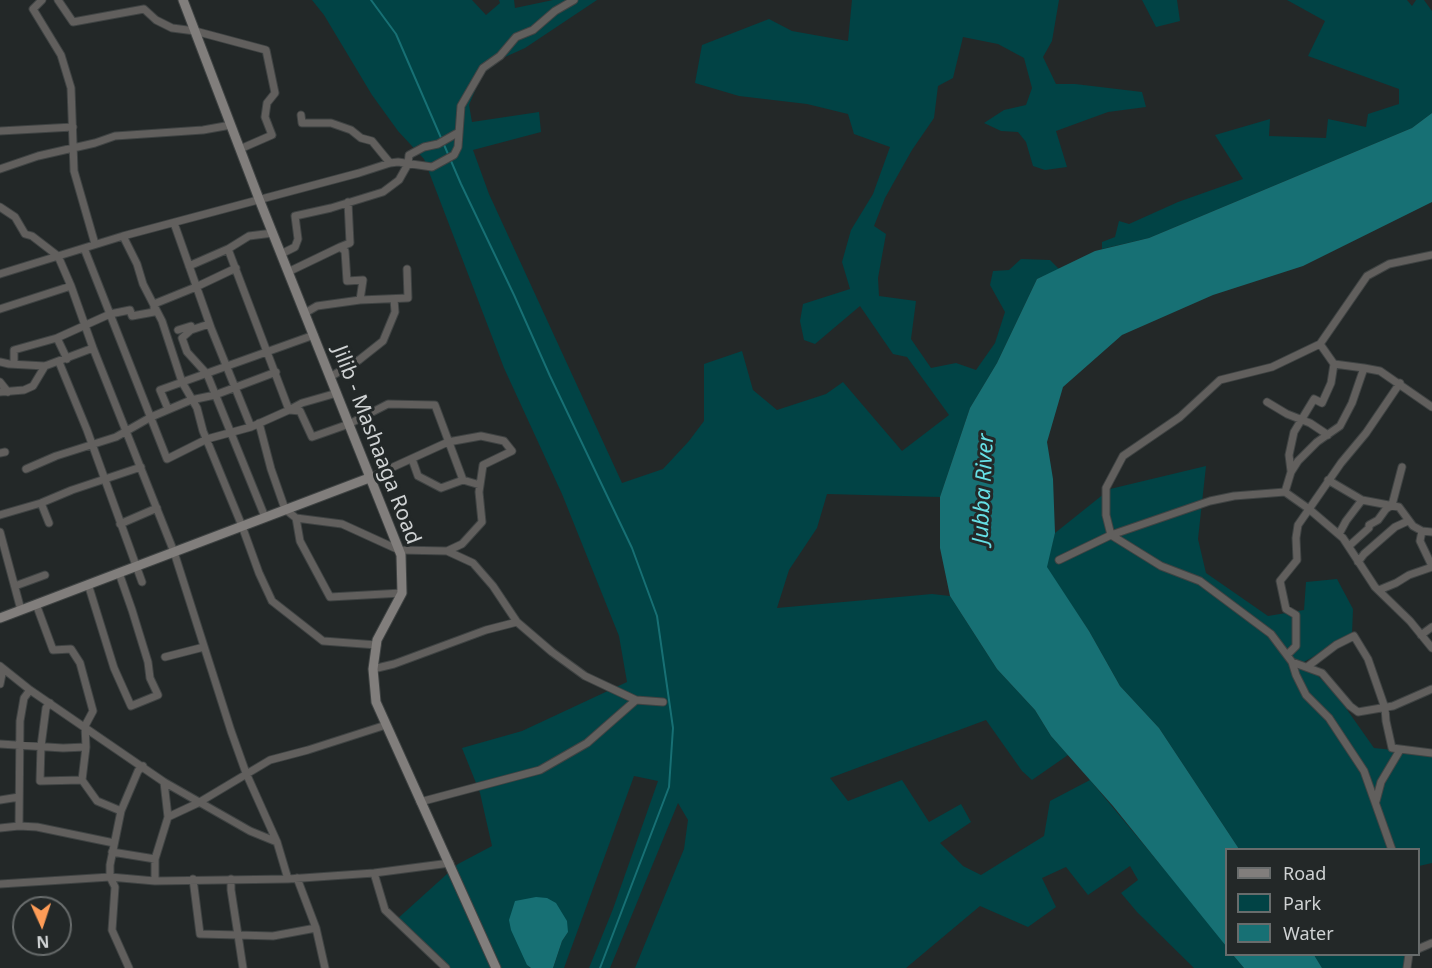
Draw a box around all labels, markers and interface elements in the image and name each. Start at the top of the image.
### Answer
street label: Jilib - Mashaaga Road [326,342,426,548]
water label: Jubba River [968,433,1000,545]
legend [1225,848,1420,956]
text: Road [1283,861,1326,885]
text: Park [1283,891,1321,915]
north arrow [12,896,72,956]
text: Water [1283,921,1334,945]
text: N [36,931,50,953]

